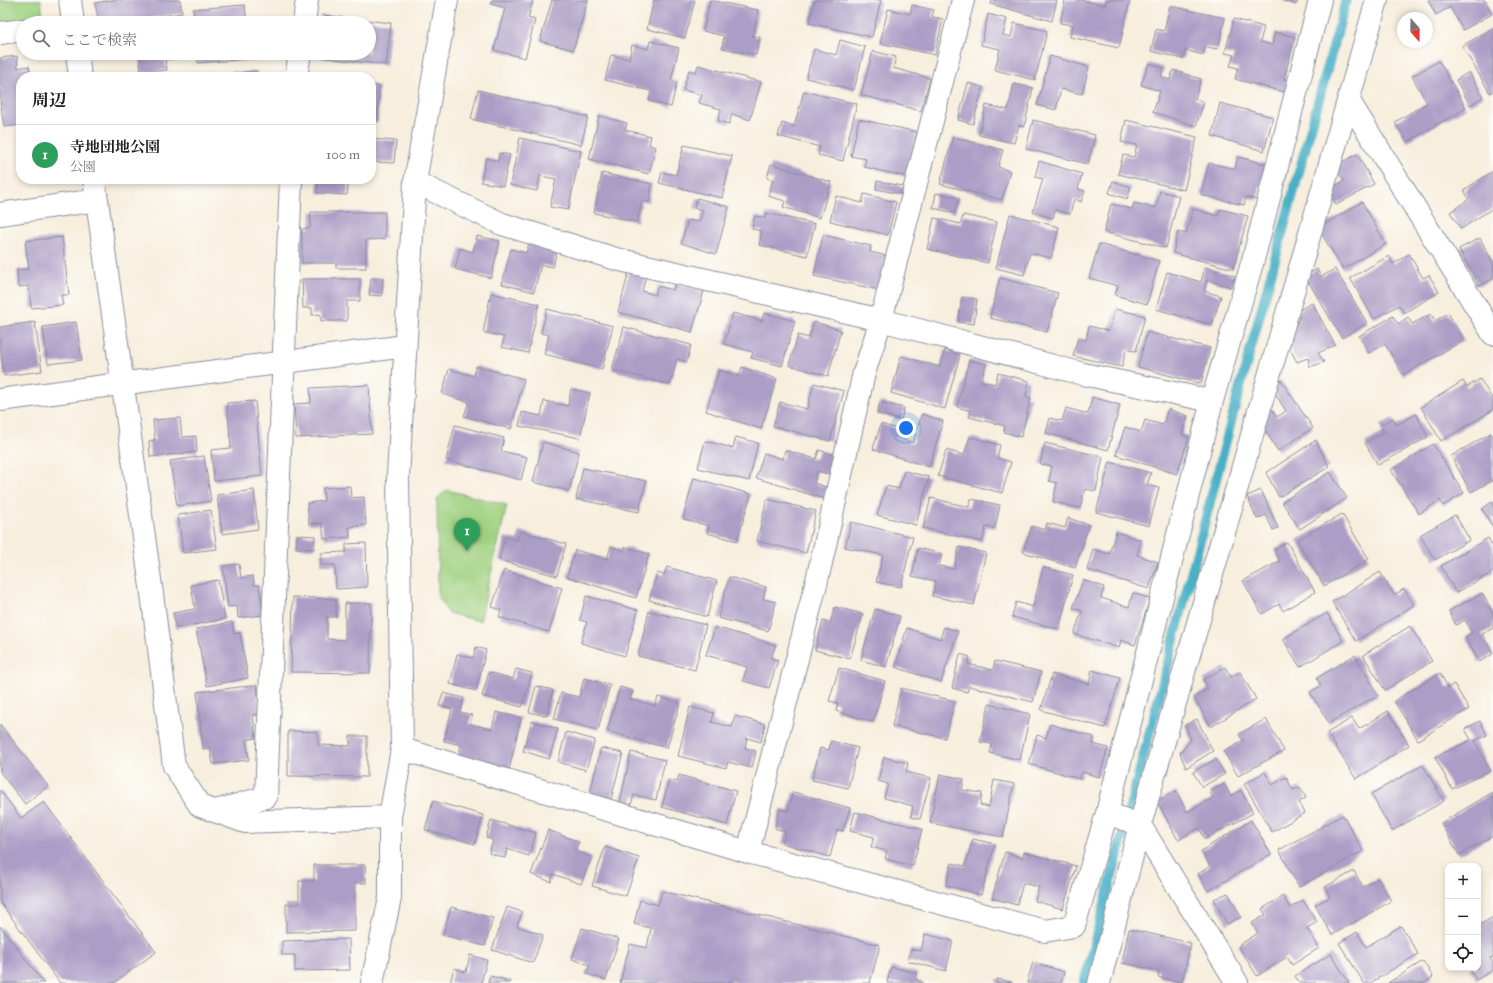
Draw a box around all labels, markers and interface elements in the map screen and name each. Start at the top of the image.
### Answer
north arrow [1397,12,1433,48]
search box [16,16,376,60]
icon: search [30,27,52,49]
text: ここで検索 [62,31,137,49]
text: 周辺 [32,90,66,111]
text: 寺地団地公園 [70,138,160,156]
text: 1 [42,147,48,163]
text: 100 m [326,147,360,163]
text: 公園 [70,159,96,175]
your location [896,418,916,438]
pin: 1 [454,518,480,551]
map controls [1445,863,1481,971]
button: + [1445,863,1481,899]
button: − [1445,899,1481,935]
button: locate [1445,935,1481,971]

